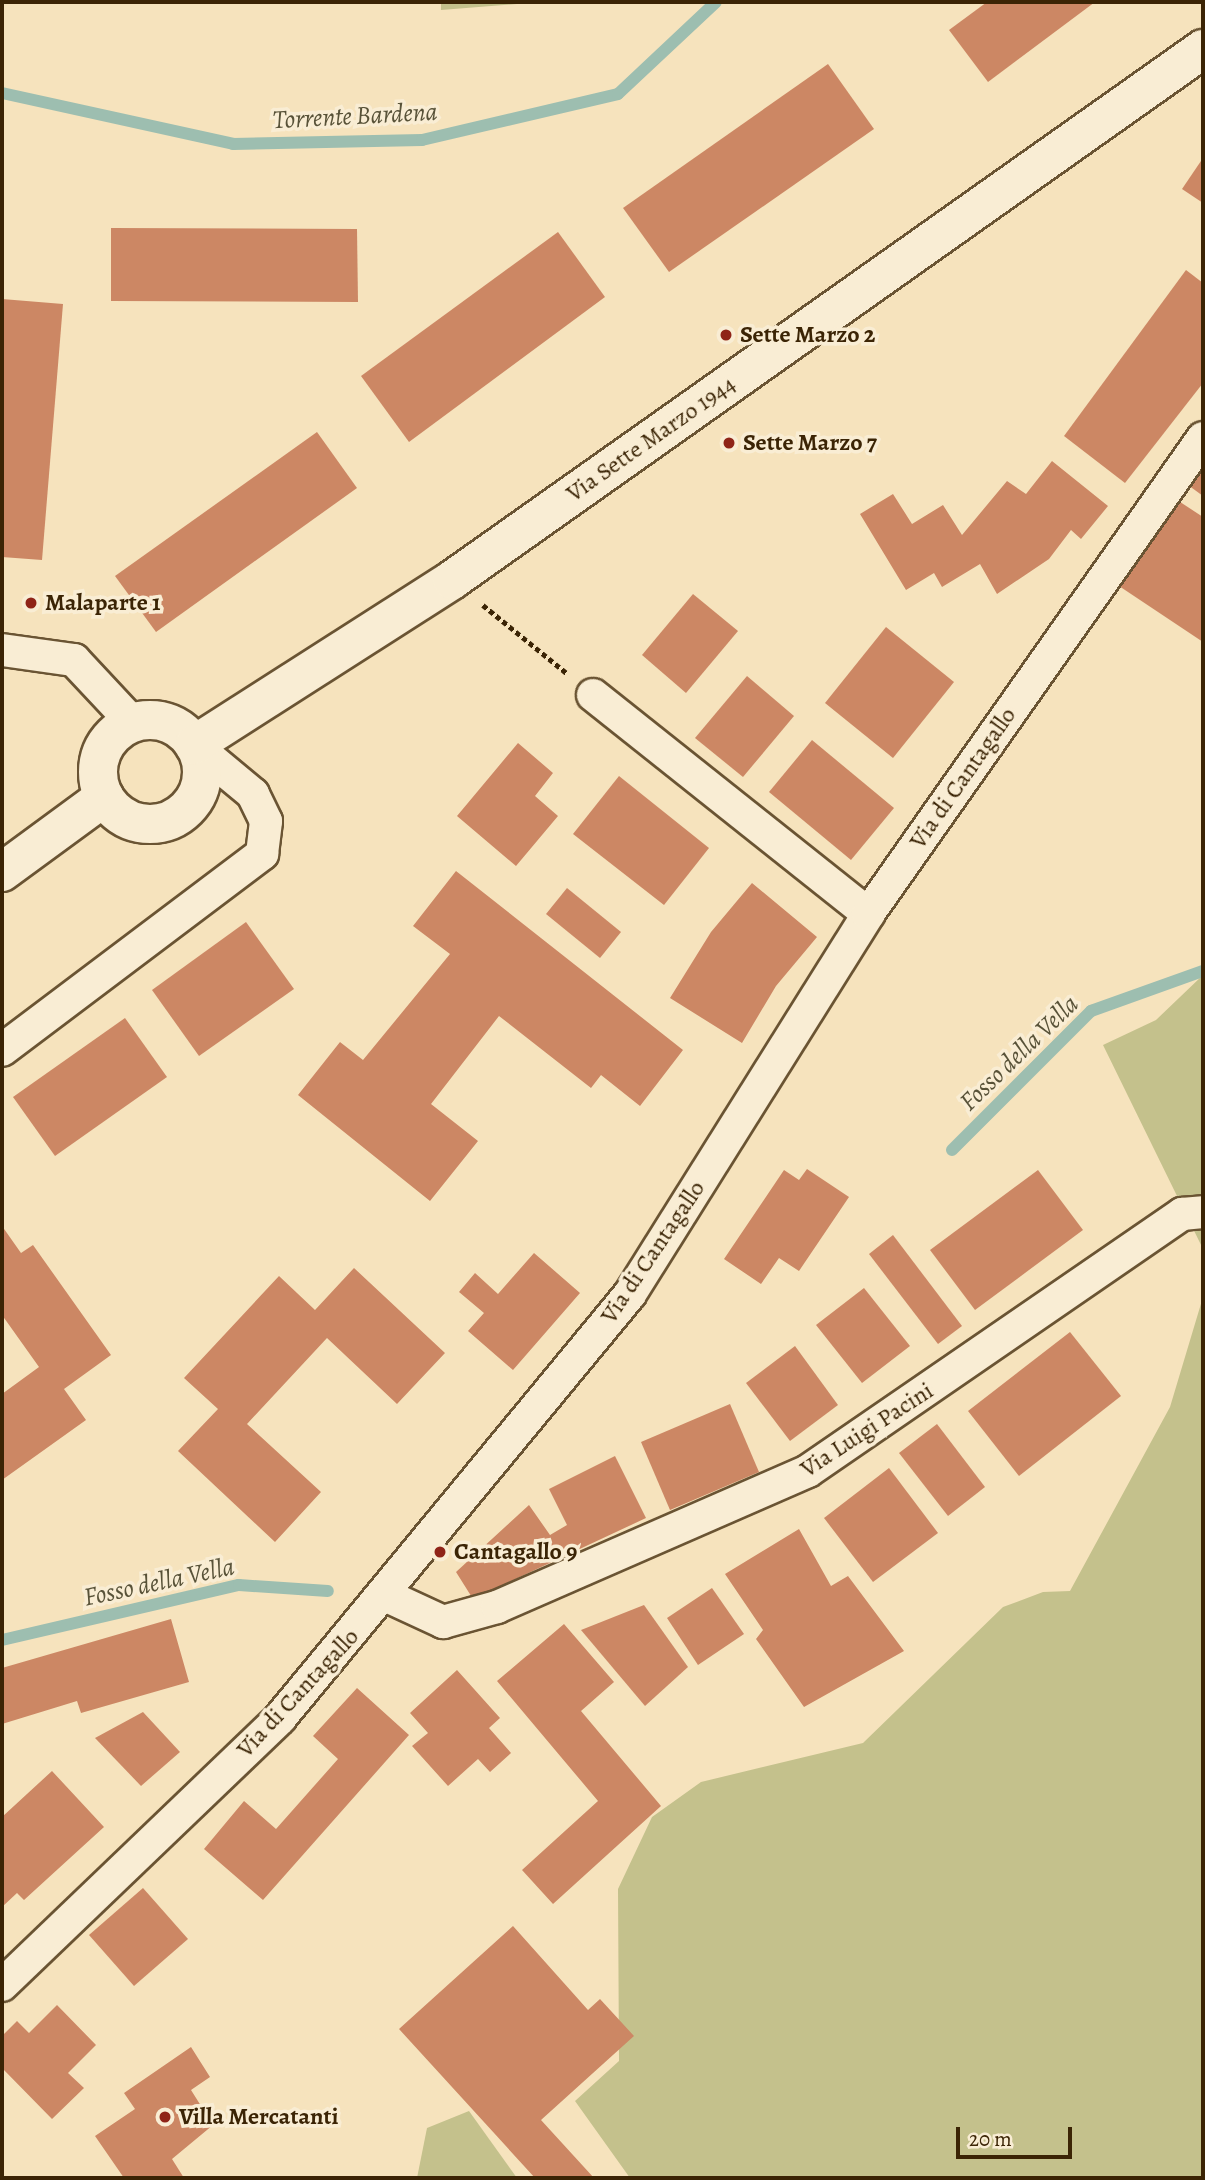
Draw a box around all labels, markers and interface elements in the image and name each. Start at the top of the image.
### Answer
water label: Torrente Bardena [272,96,438,136]
place label: Sette Marzo 2 [740,321,875,349]
marker: Sette Marzo 2 [718,327,734,343]
street label: Via Sette Marzo 1944 [561,370,741,508]
place label: Sette Marzo 7 [743,429,877,457]
marker: Sette Marzo 7 [721,435,737,451]
place label: Malaparte 1 [45,589,161,617]
marker: Malaparte 1 [23,595,39,611]
street label: Via di Cantagallo [904,702,1022,854]
water label: Fosso della Vella [953,989,1085,1117]
street label: Via di Cantagallo [595,1175,711,1329]
street label: Via Luigi Pacini [795,1376,939,1484]
place label: Cantagallo 9 [454,1538,577,1566]
marker: Cantagallo 9 [432,1544,448,1560]
water label: Fosso della Vella [81,1551,237,1613]
street label: Via di Cantagallo [231,1623,365,1763]
place label: Villa Mercatanti [179,2103,338,2131]
marker: Villa Mercatanti [157,2109,173,2125]
scale bar [960,2114,1076,2158]
text: 20 m [969,2125,1012,2153]

